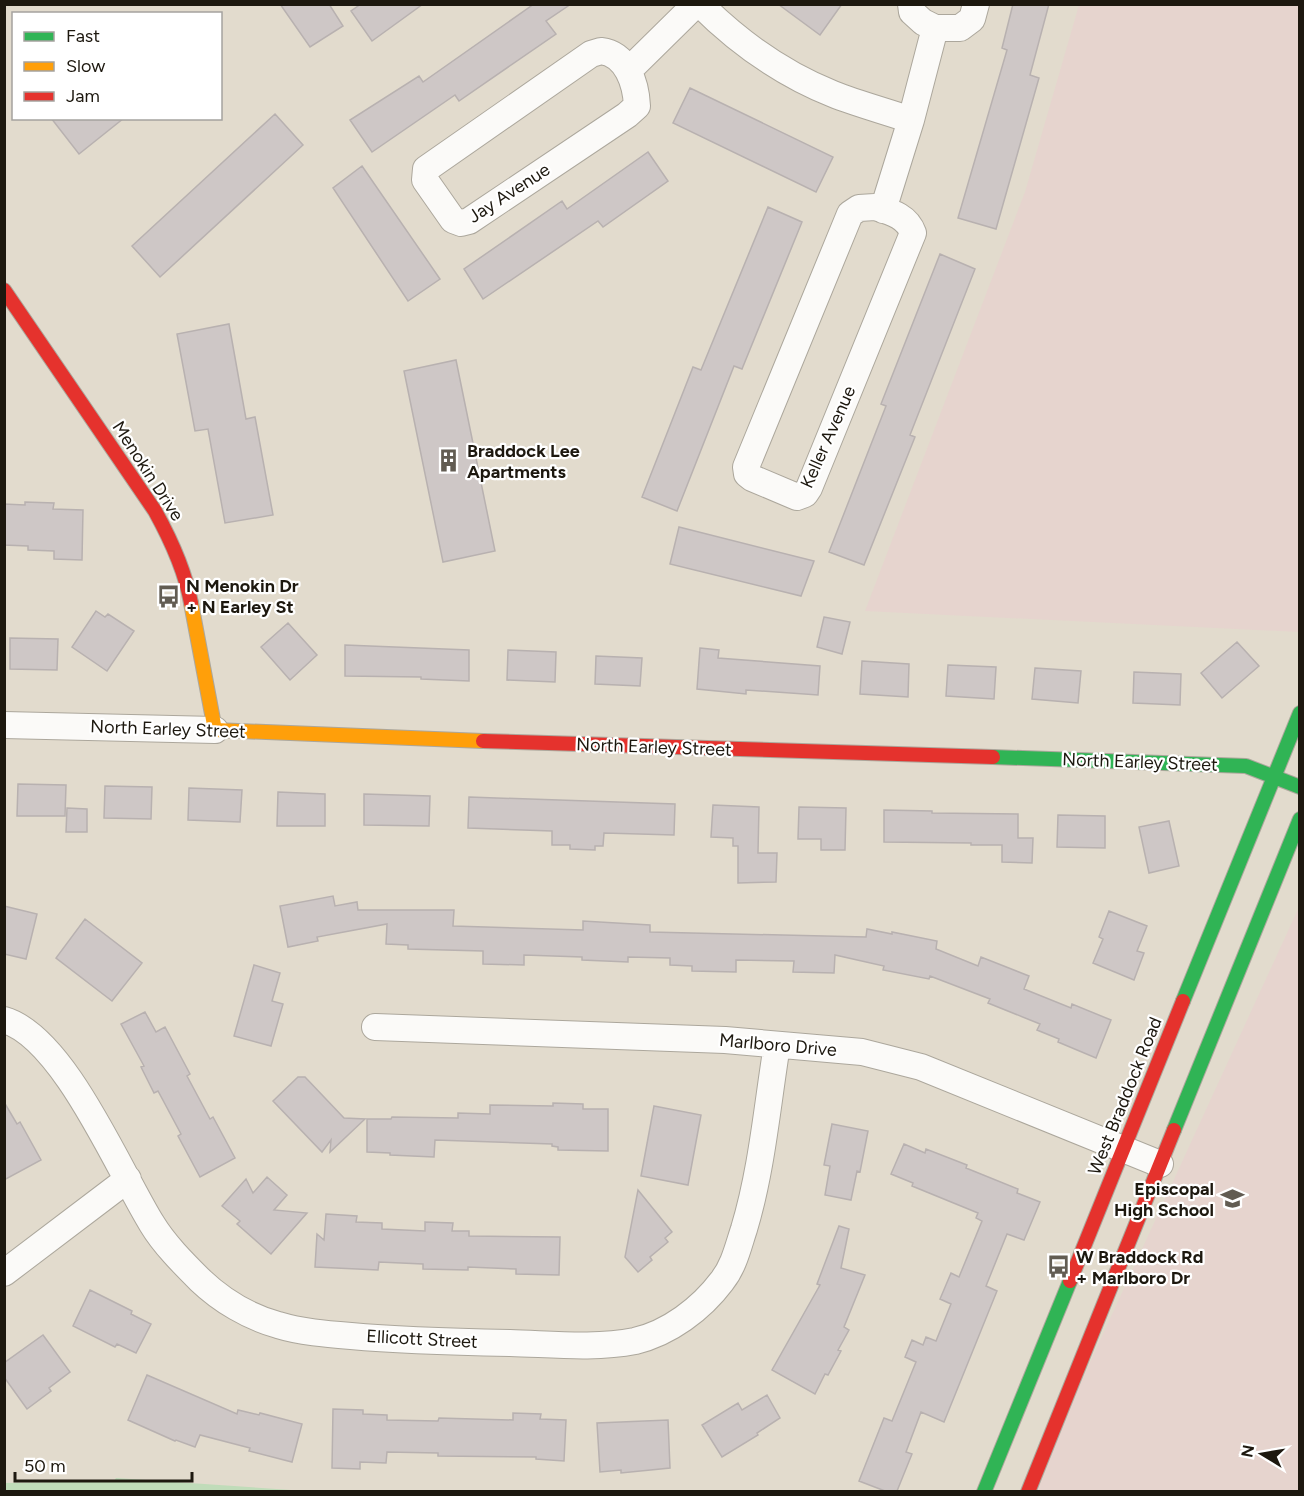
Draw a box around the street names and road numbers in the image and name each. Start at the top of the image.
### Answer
street label: Jay Avenue [464,158,554,228]
street label: Keller Avenue [796,382,860,492]
street label: Menokin Drive [108,417,189,525]
street label: North Earley Street [90,715,246,743]
street label: North Earley Street [576,733,732,761]
street label: North Earley Street [1062,748,1218,776]
street label: West Braddock Road [1083,1014,1167,1178]
street label: Marlboro Drive [718,1029,838,1061]
street label: Ellicott Street [366,1325,478,1353]

